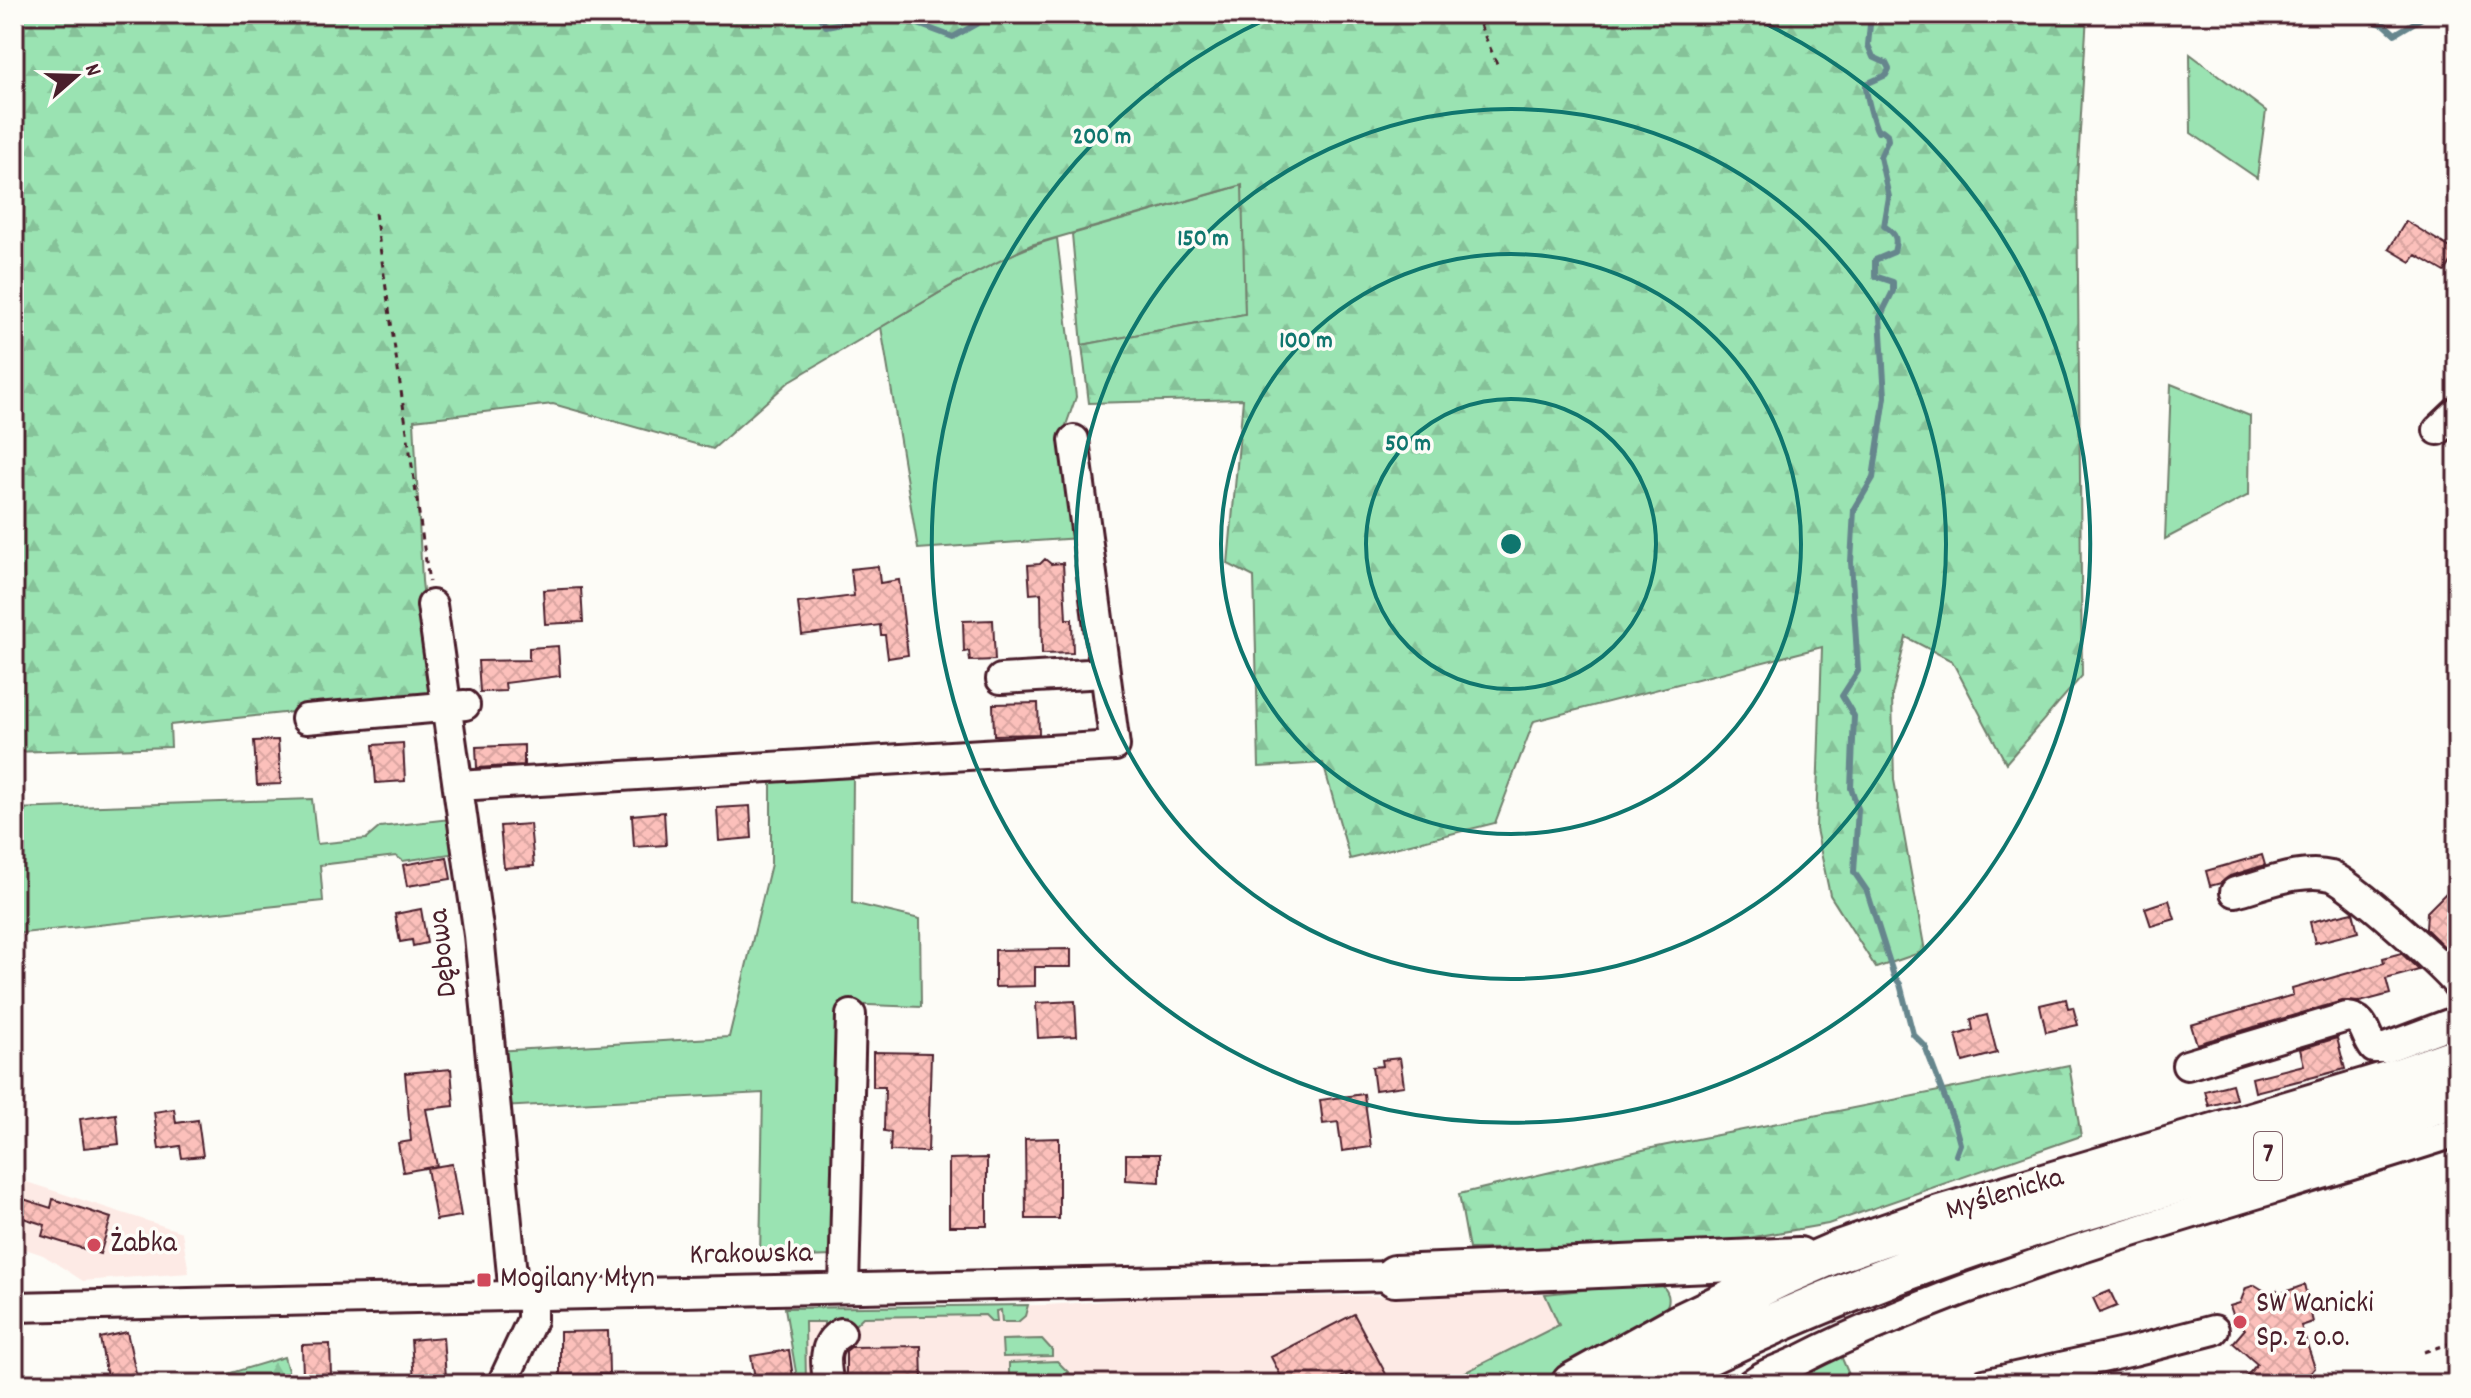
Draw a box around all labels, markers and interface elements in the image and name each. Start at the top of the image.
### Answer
north arrow [36,36,116,116]
text: N [75,60,108,81]
text: 200 m [1073,121,1131,155]
text: 150 m [1177,223,1229,257]
text: 100 m [1279,325,1333,359]
text: 50 m [1385,428,1431,462]
centre of rings [1497,530,1525,558]
street label: Dębowa [419,906,471,999]
road number: 7 [2254,1132,2282,1180]
street label: Myślenicka [1941,1158,2070,1234]
place label: Żabka [110,1224,178,1267]
street label: Krakowska [689,1233,814,1279]
marker: Żabka [85,1236,103,1254]
place label: Mogilany Młyn [500,1259,655,1302]
marker: Mogilany Młyn [475,1271,493,1289]
place label: SW Wanicki Sp. z o.o. [2256,1284,2374,1361]
marker: SW Wanicki Sp. z o.o. [2231,1313,2249,1331]

